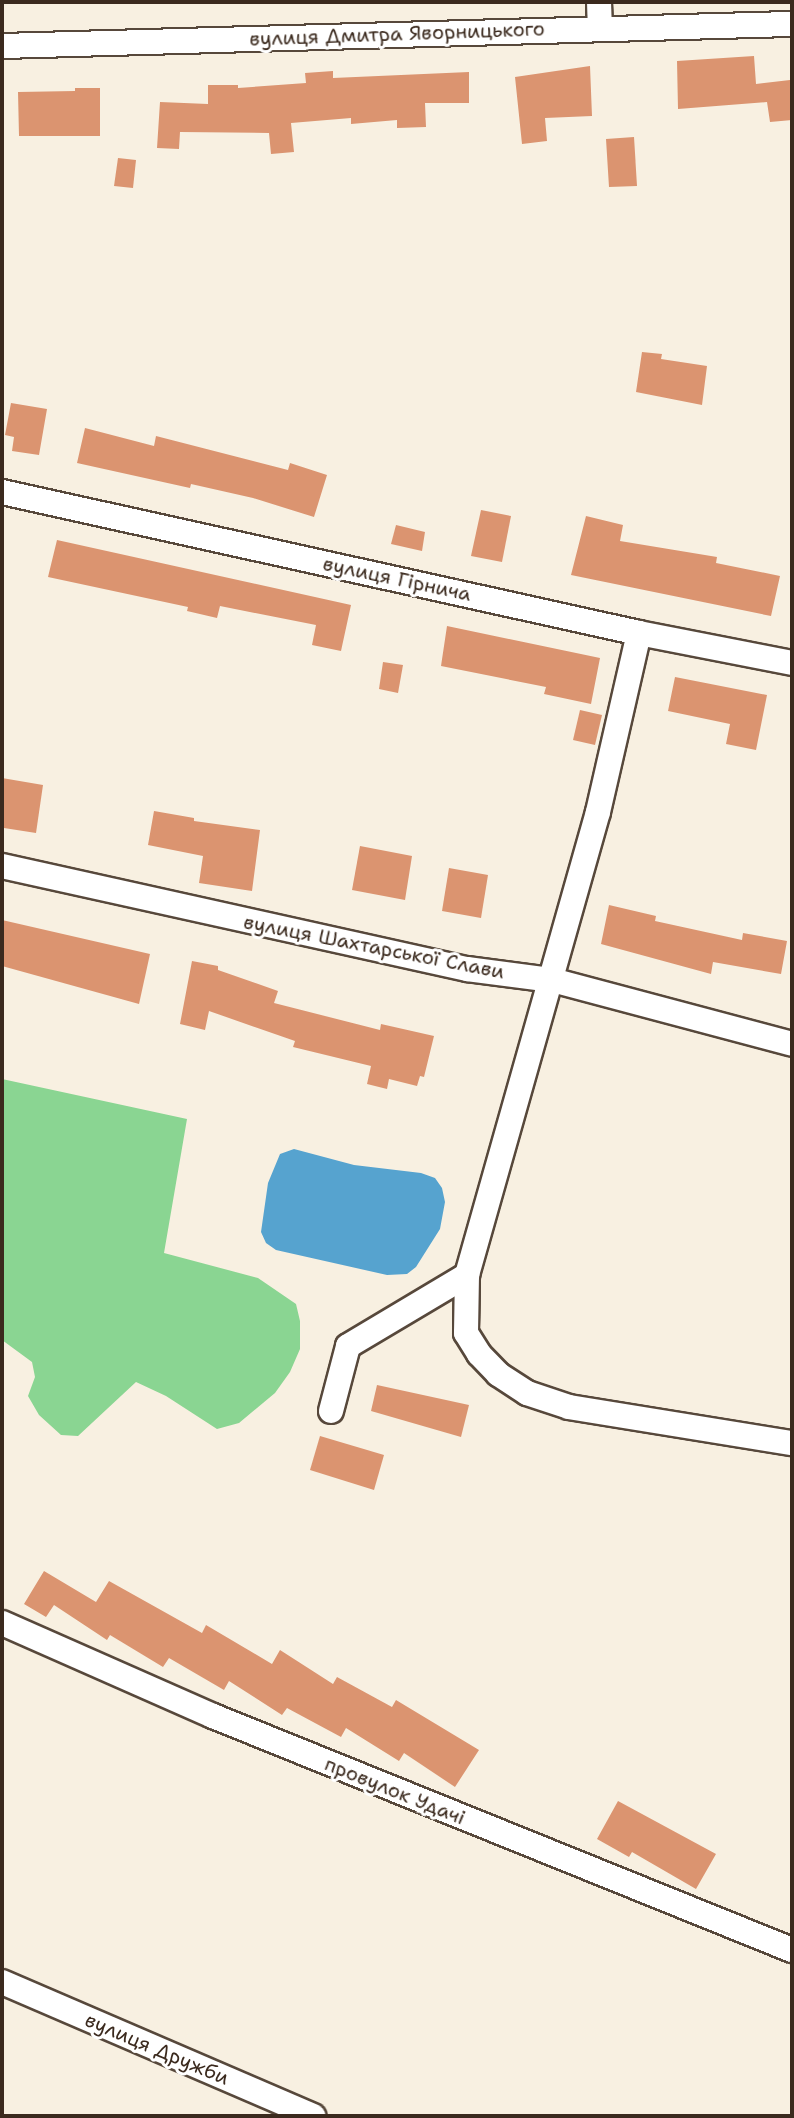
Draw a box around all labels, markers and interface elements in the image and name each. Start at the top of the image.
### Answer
street label: вулиця Дмитра Яворницького [249,17,545,51]
street label: вулиця Гірнича [321,552,473,606]
street label: вулиця Шахтарської Слави [241,910,507,984]
street label: провулок Удачі [321,1752,469,1830]
street label: вулиця Дружби [81,2008,233,2090]

